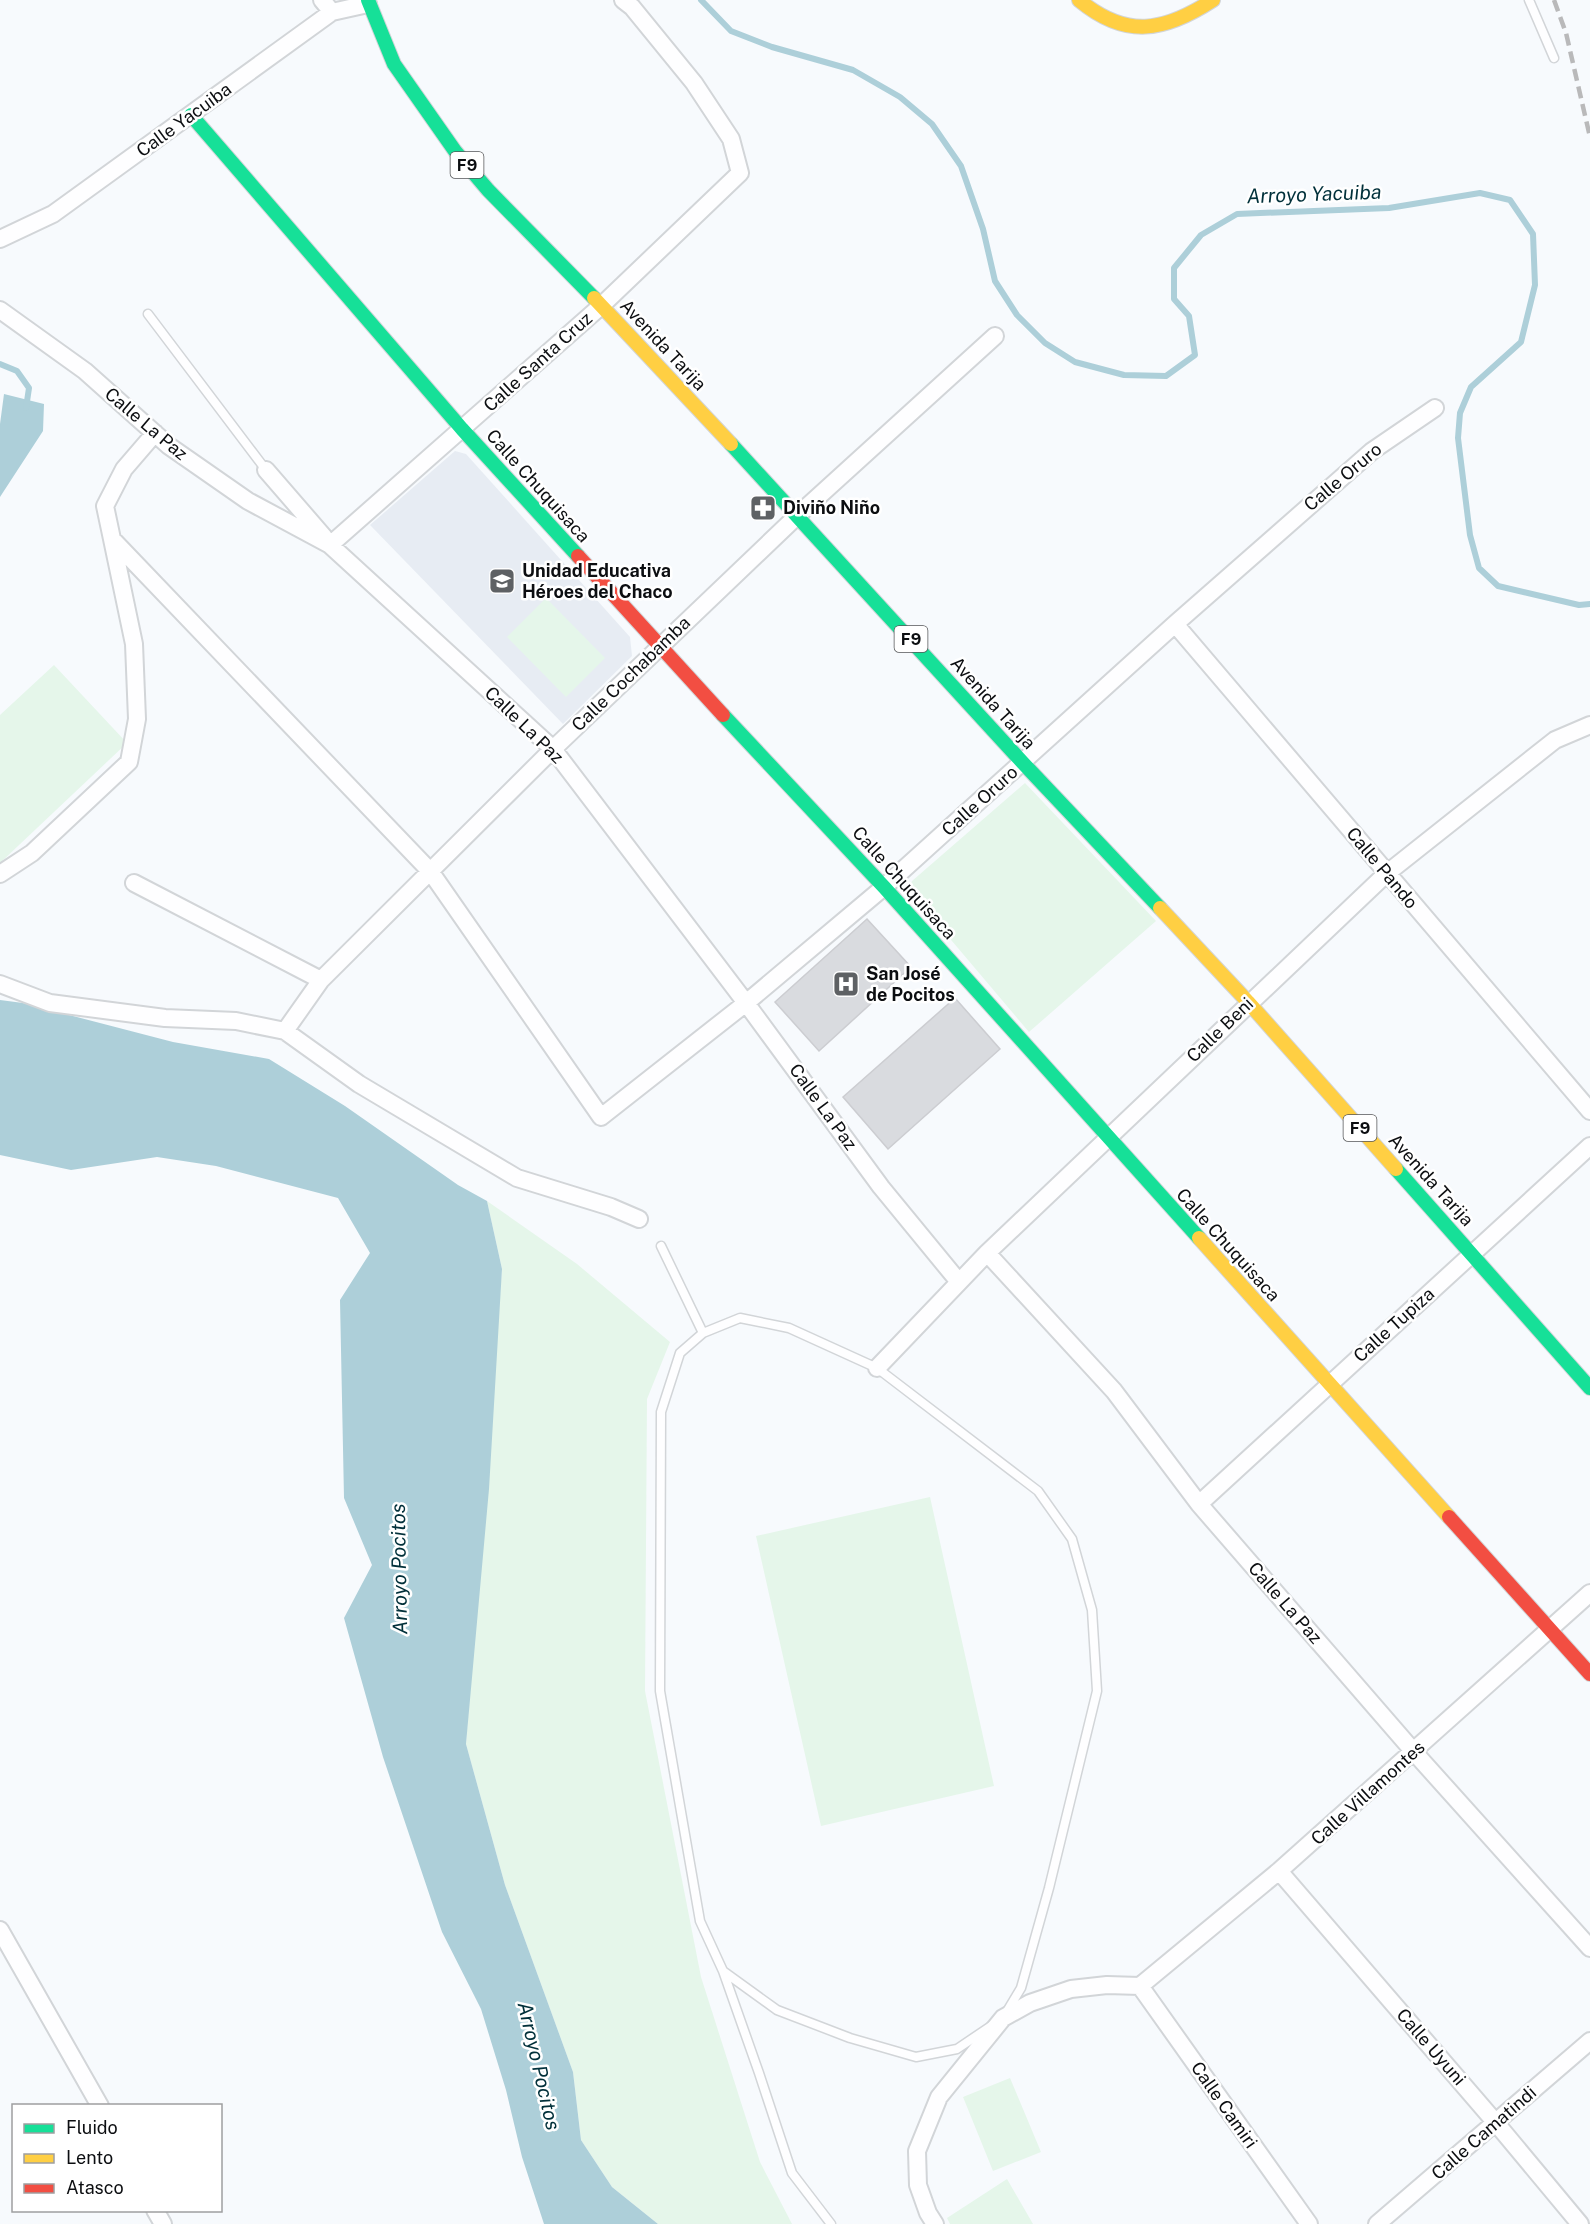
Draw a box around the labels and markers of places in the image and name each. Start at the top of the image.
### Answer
pharmacy icon: Diviño Niño [748,493,778,523]
place label: Diviño Niño [783,497,880,518]
place label: Unidad Educativa Héroes del Chaco [522,560,673,602]
school or university icon: Unidad Educativa Héroes del Chaco [487,566,517,596]
place label: San José de Pocitos [866,963,955,1005]
hospital icon: San José de Pocitos [831,969,861,999]

